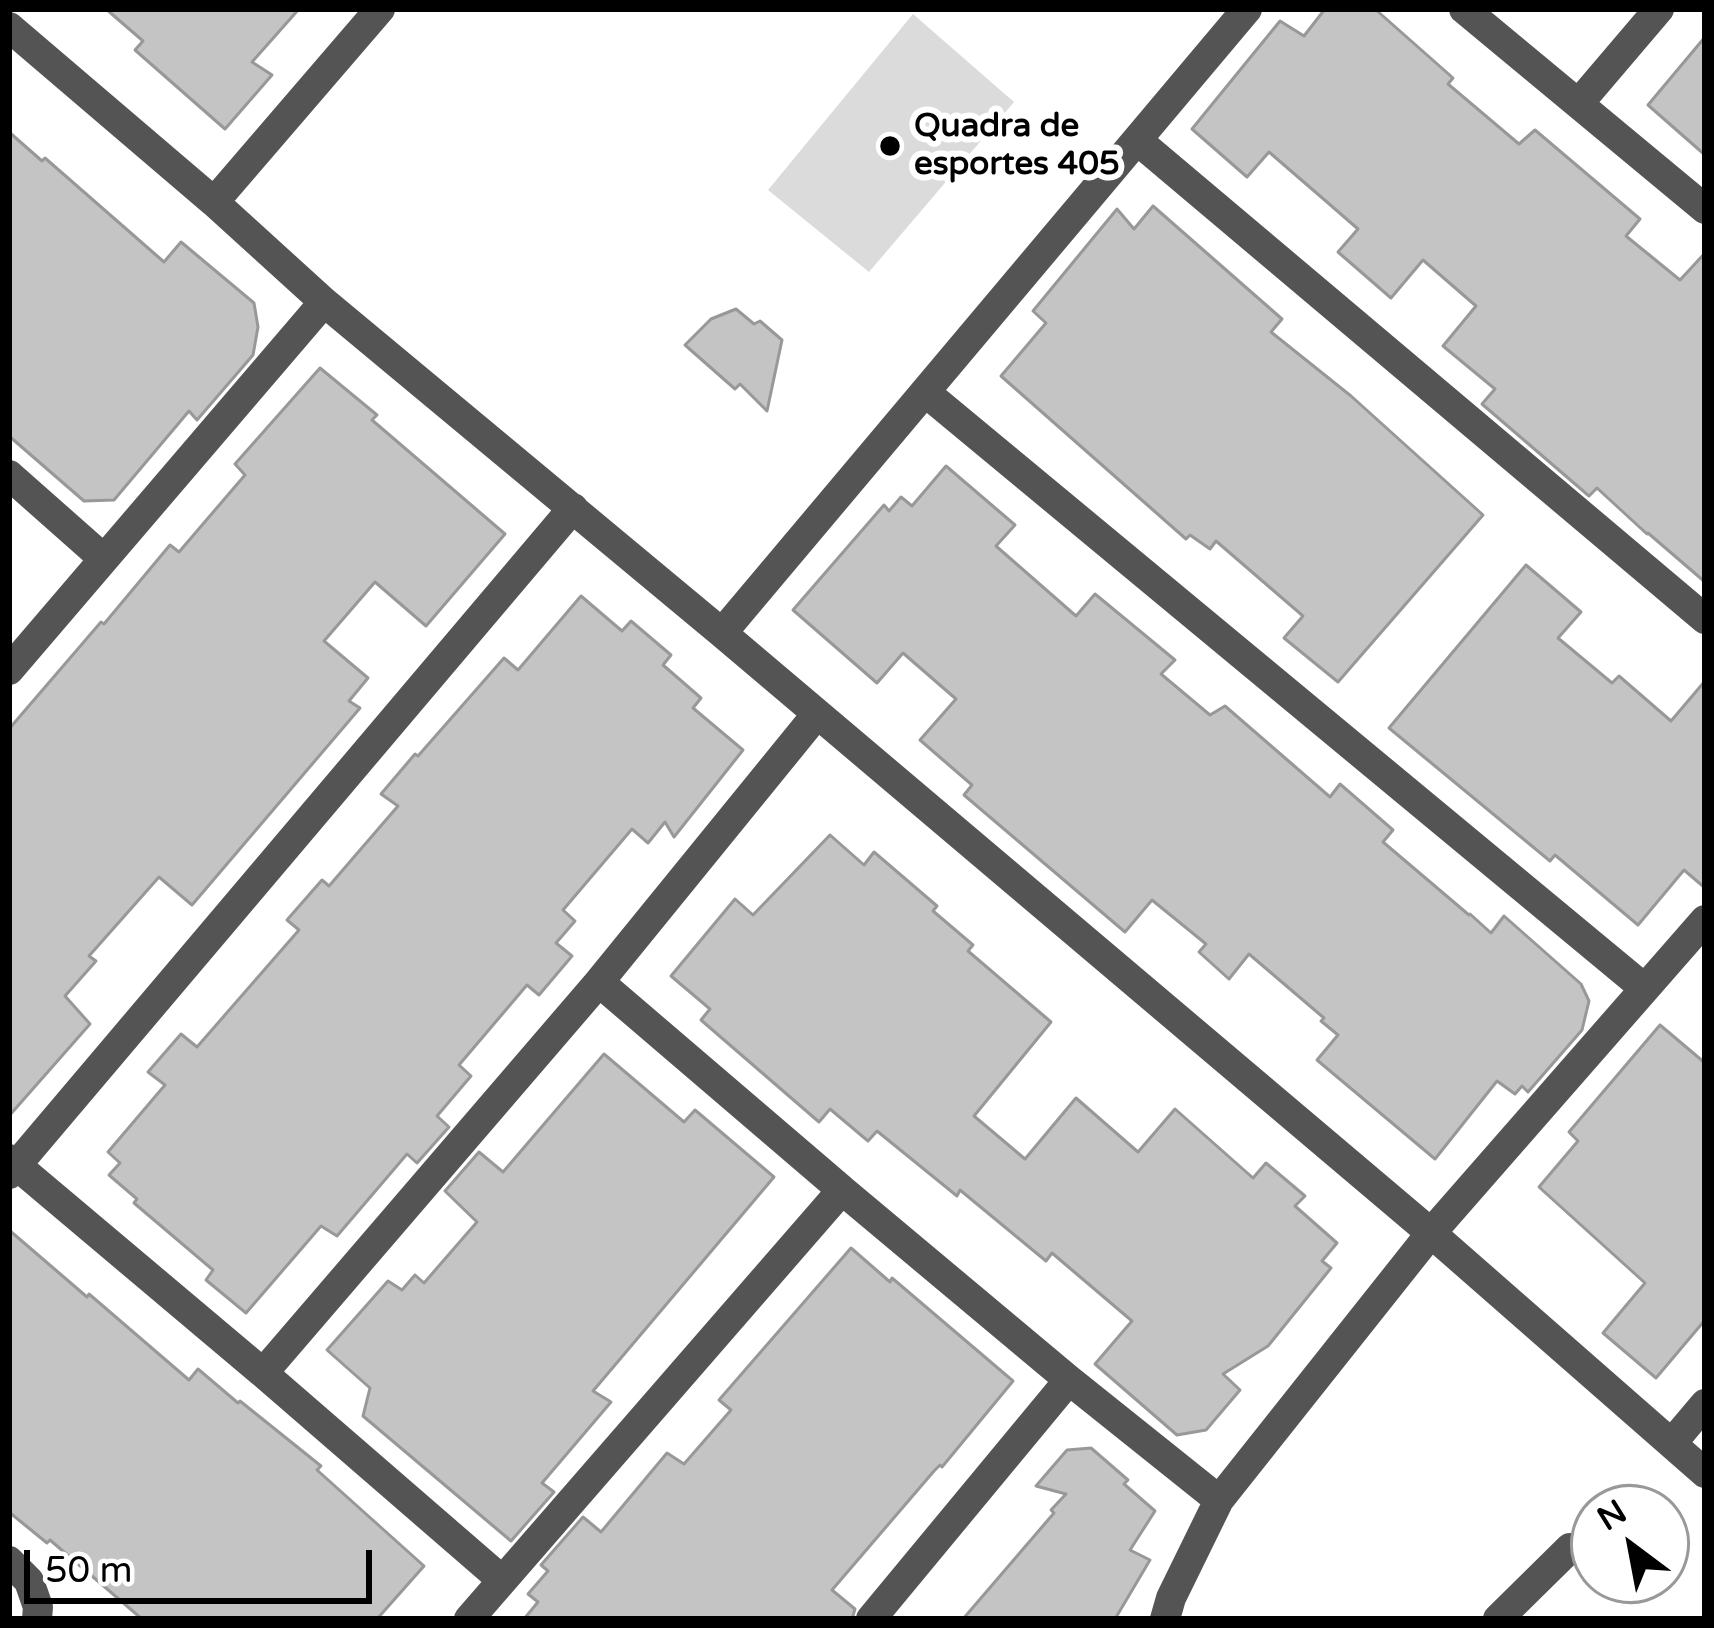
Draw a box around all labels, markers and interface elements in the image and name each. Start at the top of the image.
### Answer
place label: Quadra de esportes 405 [914,107,1120,185]
marker: Quadra de esportes 405 [877,133,903,159]
north arrow [1570,1484,1690,1604]
text: N [1591,1492,1634,1539]
scale bar [30,1526,378,1600]
text: 50 m [45,1549,133,1592]

